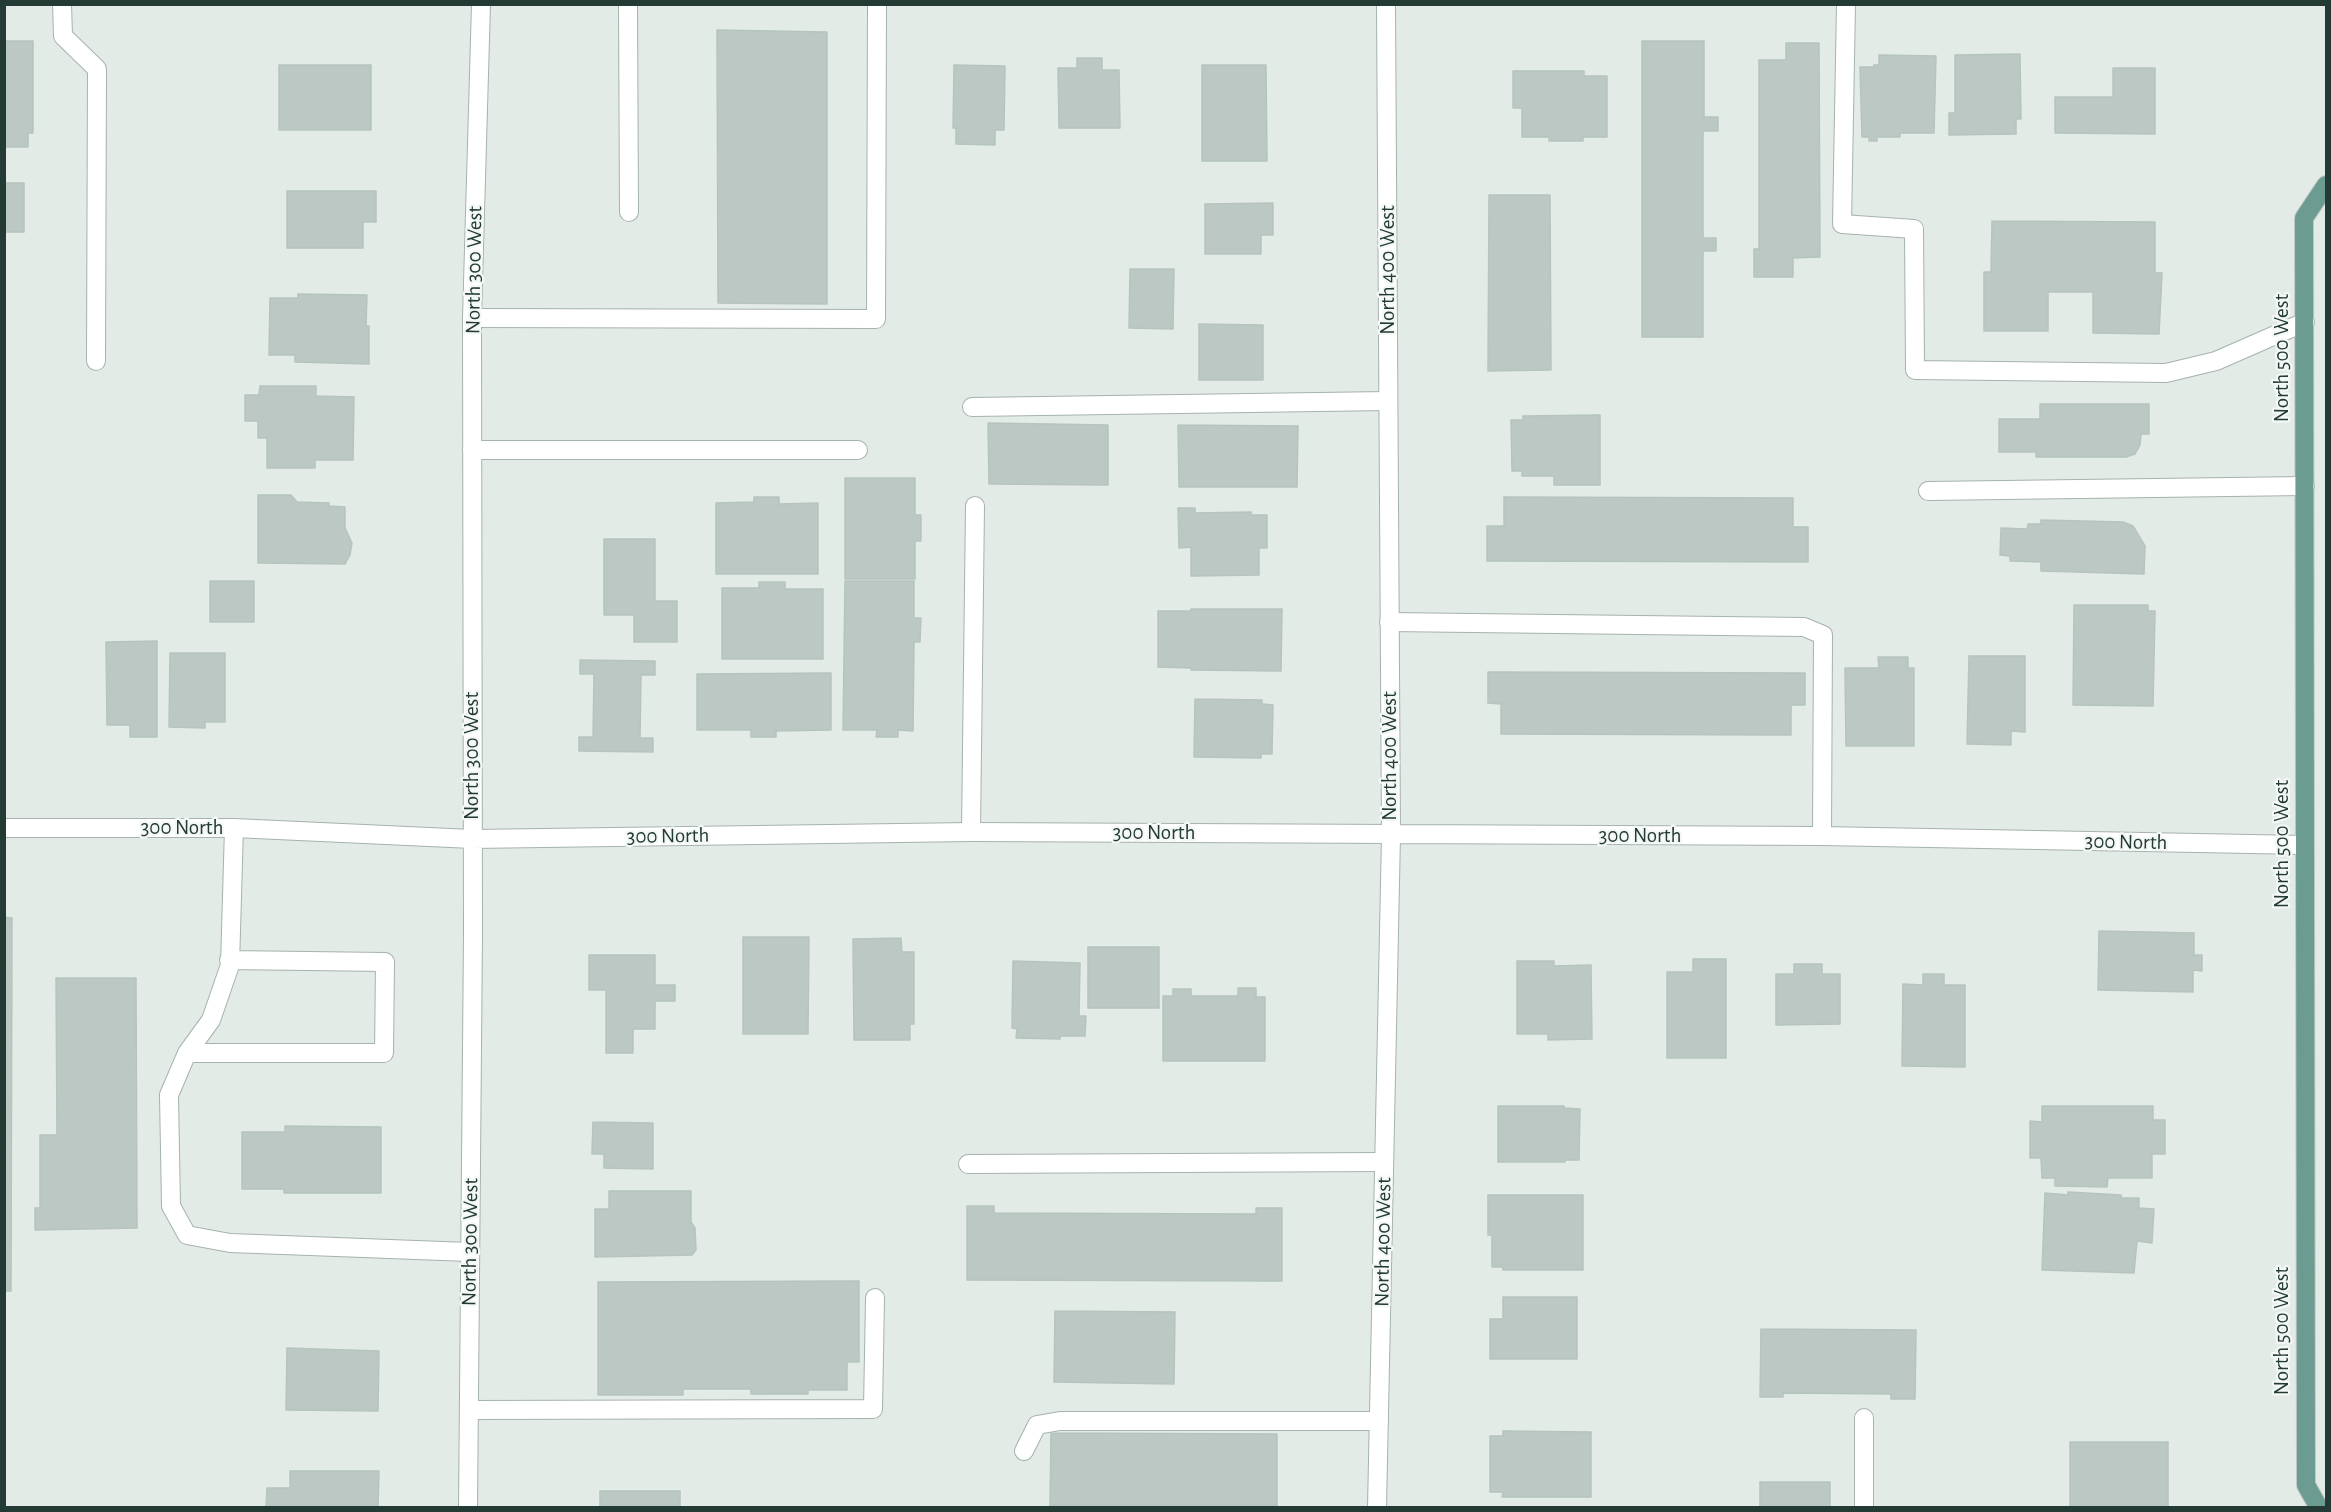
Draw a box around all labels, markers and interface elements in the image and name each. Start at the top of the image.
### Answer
street label: North 400 West [1375,205,1401,335]
street label: North 300 West [460,206,488,334]
street label: North 500 West [2269,294,2295,422]
street label: North 400 West [1377,691,1403,821]
street label: North 300 West [459,692,485,820]
street label: North 500 West [2269,780,2295,908]
street label: 300 North [141,815,223,841]
street label: 300 North [1113,820,1195,846]
street label: 300 North [626,823,710,849]
street label: 300 North [1599,823,1681,849]
street label: 300 North [2084,829,2168,855]
street label: North 400 West [1369,1177,1397,1307]
street label: North 300 West [456,1178,484,1306]
street label: North 500 West [2269,1267,2295,1395]

